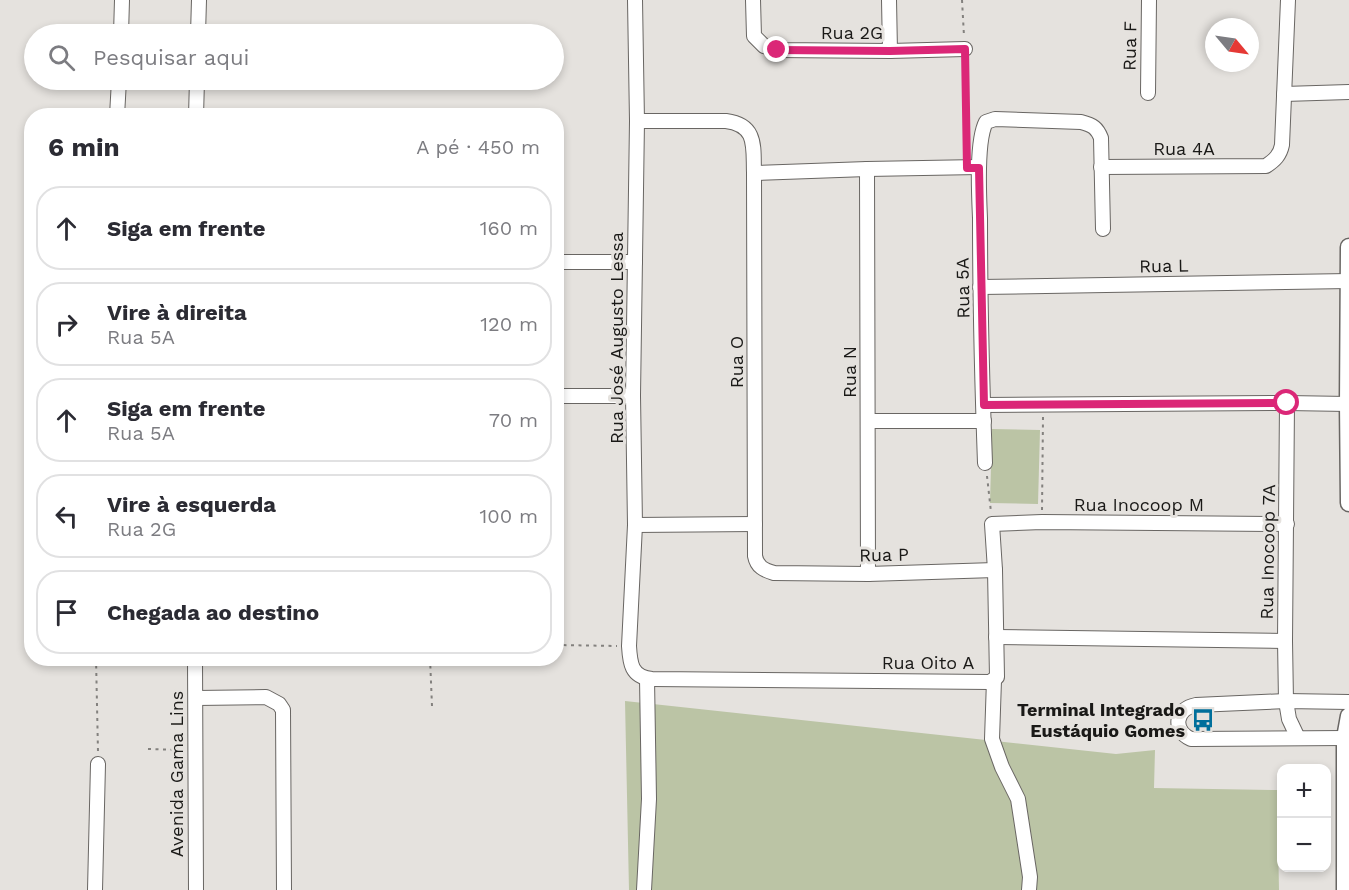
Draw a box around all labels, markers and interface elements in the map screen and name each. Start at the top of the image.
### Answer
north arrow [1205,18,1259,72]
street label: Rua F [1119,21,1140,71]
street label: Rua 2G [821,22,883,43]
search box [24,24,564,90]
route end [763,36,789,62]
icon: search [45,41,78,74]
text: Pesquisar aqui [93,45,249,70]
text: 6 min [48,132,120,162]
text: A pé · 450 m [416,135,540,159]
street label: Rua 4A [1153,138,1215,159]
icon: ahead [50,212,83,245]
text: Siga em frente [107,216,265,241]
text: 160 m [480,216,538,240]
street label: Rua José Augusto Lessa [606,232,627,444]
street label: Rua L [1139,255,1189,276]
street label: Rua 5A [951,257,974,319]
text: Vire à direita [107,300,247,325]
icon: right [50,308,83,341]
text: 120 m [480,312,538,336]
text: Rua 5A [107,325,175,349]
street label: Rua O [726,336,747,388]
street label: Rua N [839,346,860,398]
route start [1273,389,1299,415]
text: Siga em frente [107,396,265,421]
icon: ahead [50,404,83,437]
text: 70 m [489,408,538,432]
text: Rua 5A [107,421,175,445]
street label: Rua Inocoop 7A [1256,484,1279,620]
text: Vire à esquerda [107,492,276,517]
street label: Rua Inocoop M [1074,494,1204,515]
icon: left [50,500,83,533]
text: 100 m [479,504,538,528]
text: Rua 2G [107,517,176,541]
street label: Rua P [859,544,909,565]
icon: arrive [50,596,83,629]
text: Chegada ao destino [107,600,319,625]
street label: Rua Oito A [882,652,974,673]
street label: Avenida Gama Lins [166,691,187,857]
place label: Terminal Integrado Eustáquio Gomes [1017,699,1185,741]
bus stop icon: Terminal Integrado Eustáquio Gomes [1190,707,1216,733]
map controls [1277,764,1331,872]
button: + [1277,764,1331,818]
button: − [1277,818,1331,872]

